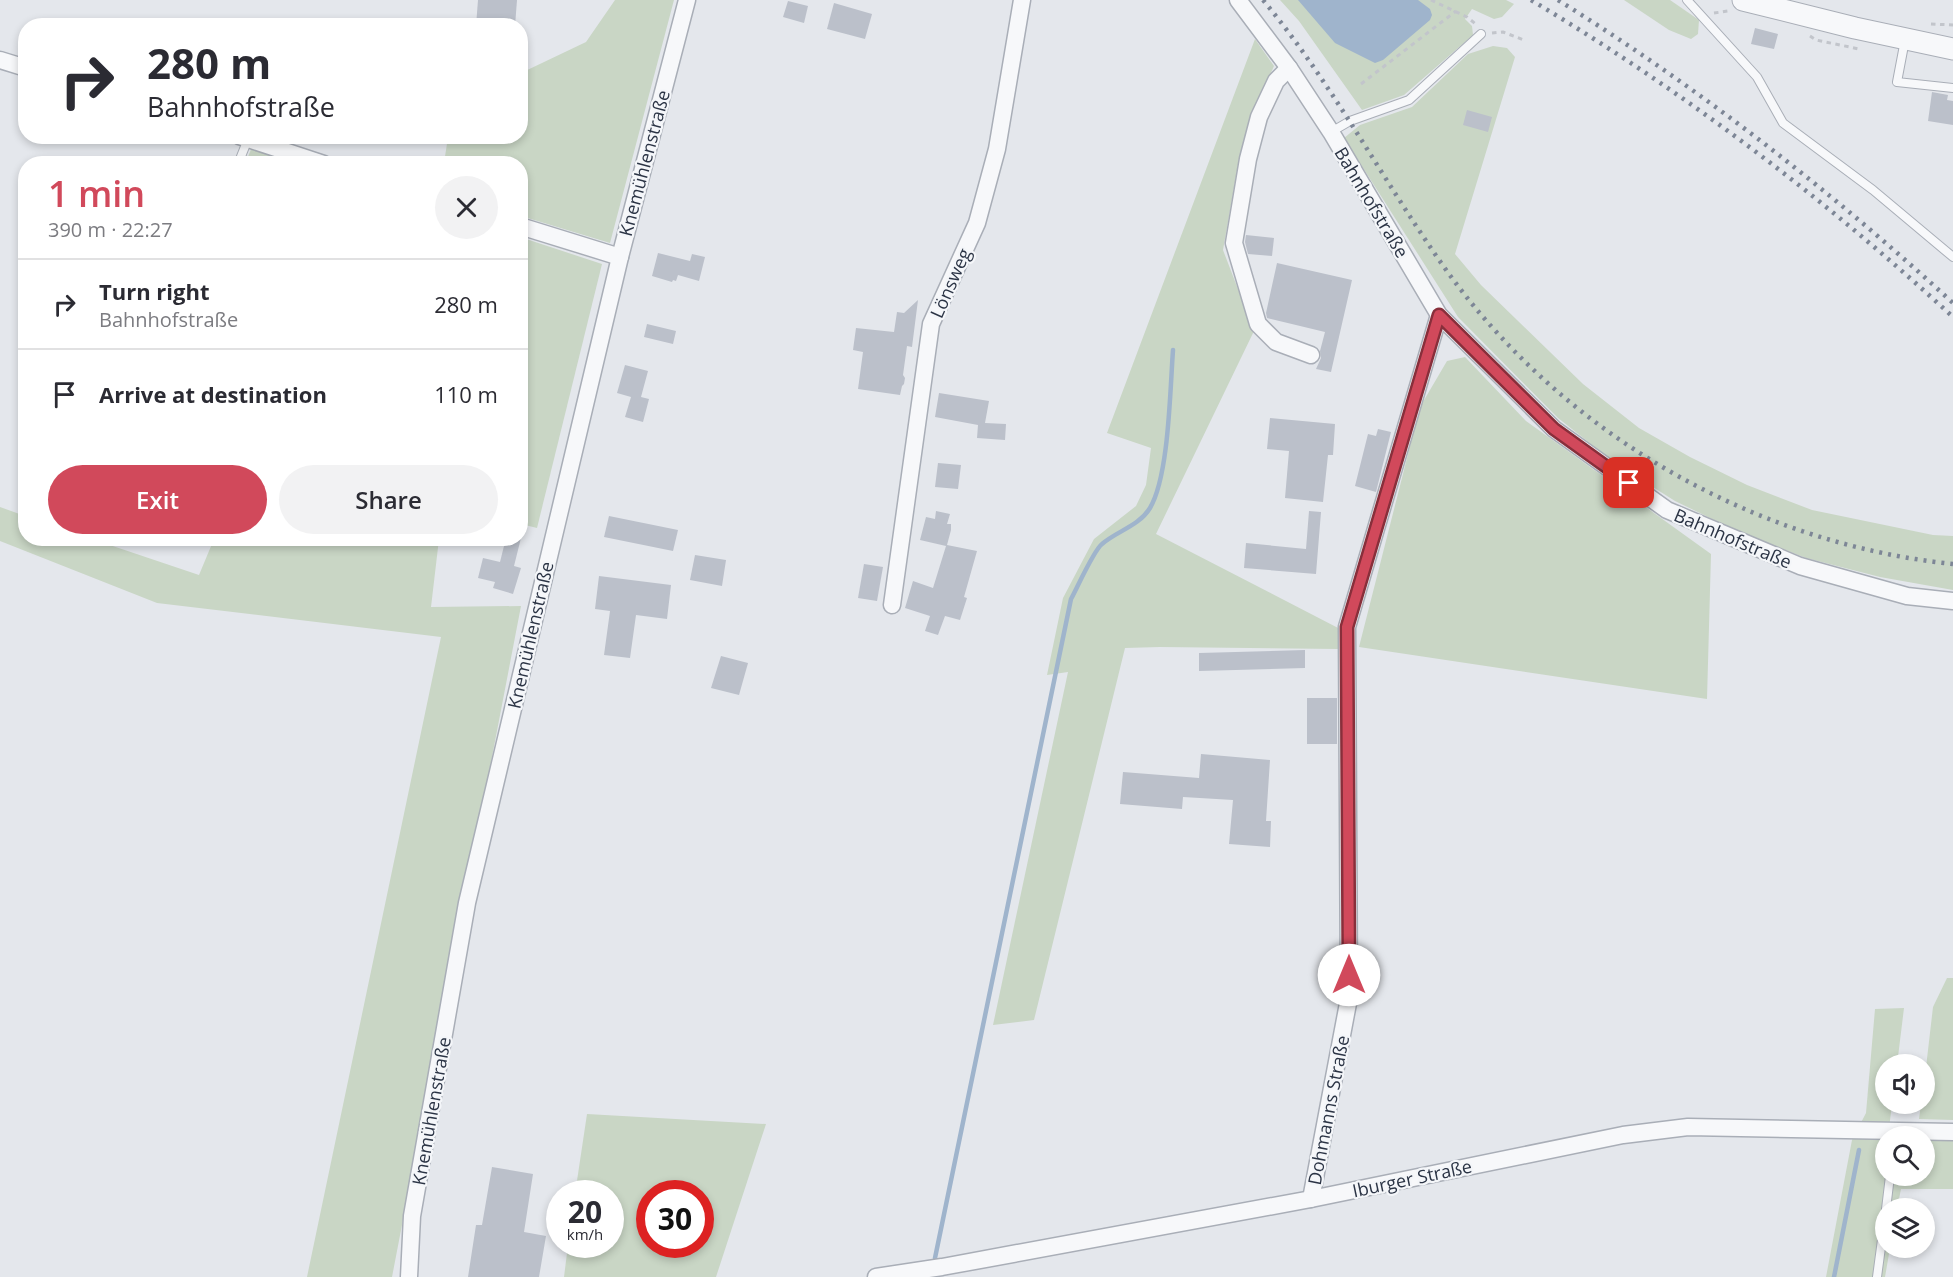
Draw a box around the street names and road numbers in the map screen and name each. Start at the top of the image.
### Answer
street label: Knemühlenstraße [613,87,675,239]
street label: Bahnhofstraße [1329,142,1415,262]
street label: Lönsweg [924,244,976,322]
street label: Bahnhofstraße [1671,502,1795,574]
street label: Knemühlenstraße [501,559,559,711]
street label: Dohmanns Straße [1302,1033,1354,1187]
street label: Knemühlenstraße [406,1035,456,1187]
street label: Iburger Straße [1350,1154,1474,1202]

